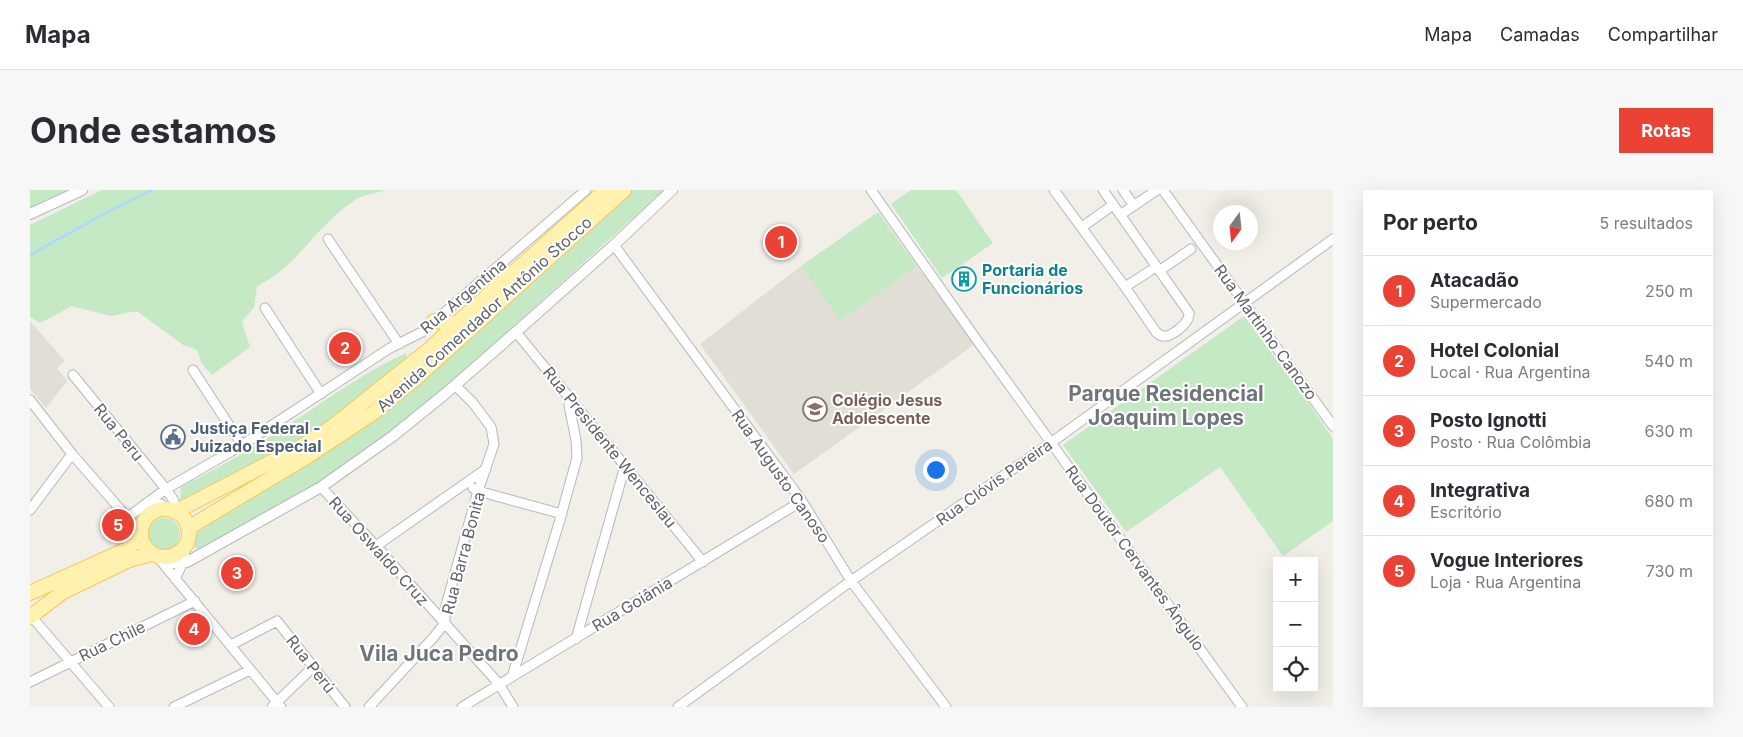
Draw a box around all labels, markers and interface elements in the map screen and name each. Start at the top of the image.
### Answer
text: Mapa [25,20,91,49]
text: Mapa [1424,24,1472,45]
text: Camadas [1500,24,1580,45]
text: Compartilhar [1608,24,1718,45]
button: Rotas [1619,108,1713,153]
text: Onde estamos [30,109,277,151]
north arrow [1213,205,1258,250]
text: Por perto [1383,210,1478,235]
street label: Avenida Comendador Antônio Stocco [372,212,596,416]
text: 5 resultados [1600,213,1693,233]
pin: 1 [765,223,797,261]
street label: Rua Argentina [416,254,510,338]
place label: Portaria de Funcionários [982,260,1083,298]
street label: Rua Martinho Canozo [1210,260,1322,404]
building icon: Portaria de Funcionários [951,266,977,292]
text: Atacadão [1430,269,1519,292]
text: 1 [1396,281,1402,301]
text: 250 m [1645,281,1693,301]
text: Supermercado [1430,292,1542,312]
pin: 2 [329,329,361,367]
text: Hotel Colonial [1430,339,1559,362]
text: 2 [1394,351,1404,371]
text: 540 m [1644,351,1693,371]
street label: Rua Presidente Wenceslau [539,362,681,532]
text: Local · Rua Argentina [1430,362,1591,382]
district label: Parque Residencial Joaquim Lopes [1068,381,1264,430]
place label: Colégio Jesus Adolescente [832,390,942,428]
school or university icon: Colégio Jesus Adolescente [802,396,828,422]
street label: Rua Peru [90,399,148,465]
street label: Rua Augusto Canoso [727,405,835,547]
text: Posto Ignotti [1430,409,1547,432]
place label: Justiça Federal - Juizado Especial [190,418,321,456]
text: 3 [1394,421,1404,441]
text: 630 m [1645,421,1693,441]
public building icon: Justiça Federal - Juizado Especial [160,424,186,450]
text: Posto · Rua Colômbia [1430,432,1591,452]
street label: Rua Clóvis Pereira [932,434,1056,530]
your location [923,457,949,483]
street label: Rua Doutor Cervantes Ângulo [1061,461,1209,655]
text: Integrativa [1430,479,1530,502]
street label: Rua Barra Bonita [437,489,489,617]
text: 4 [1394,491,1404,511]
text: 680 m [1645,491,1693,511]
street label: Rua Oswaldo Cruz [325,492,433,610]
text: Escritório [1430,502,1502,522]
pin: 5 [102,506,134,544]
text: Vogue Interiores [1430,549,1584,572]
pin: 3 [221,554,253,592]
map controls [1273,557,1318,692]
button: + [1273,557,1318,602]
text: 5 [1394,561,1404,581]
text: 730 m [1646,561,1693,581]
street label: Rua Goiânia [588,572,676,636]
text: Loja · Rua Argentina [1430,572,1581,592]
button: − [1273,602,1318,647]
pin: 4 [178,610,210,648]
street label: Rua Chile [75,616,149,666]
street label: Rua Perú [282,631,340,697]
district label: Vila Juca Pedro [359,641,519,666]
button: locate [1273,647,1318,692]

